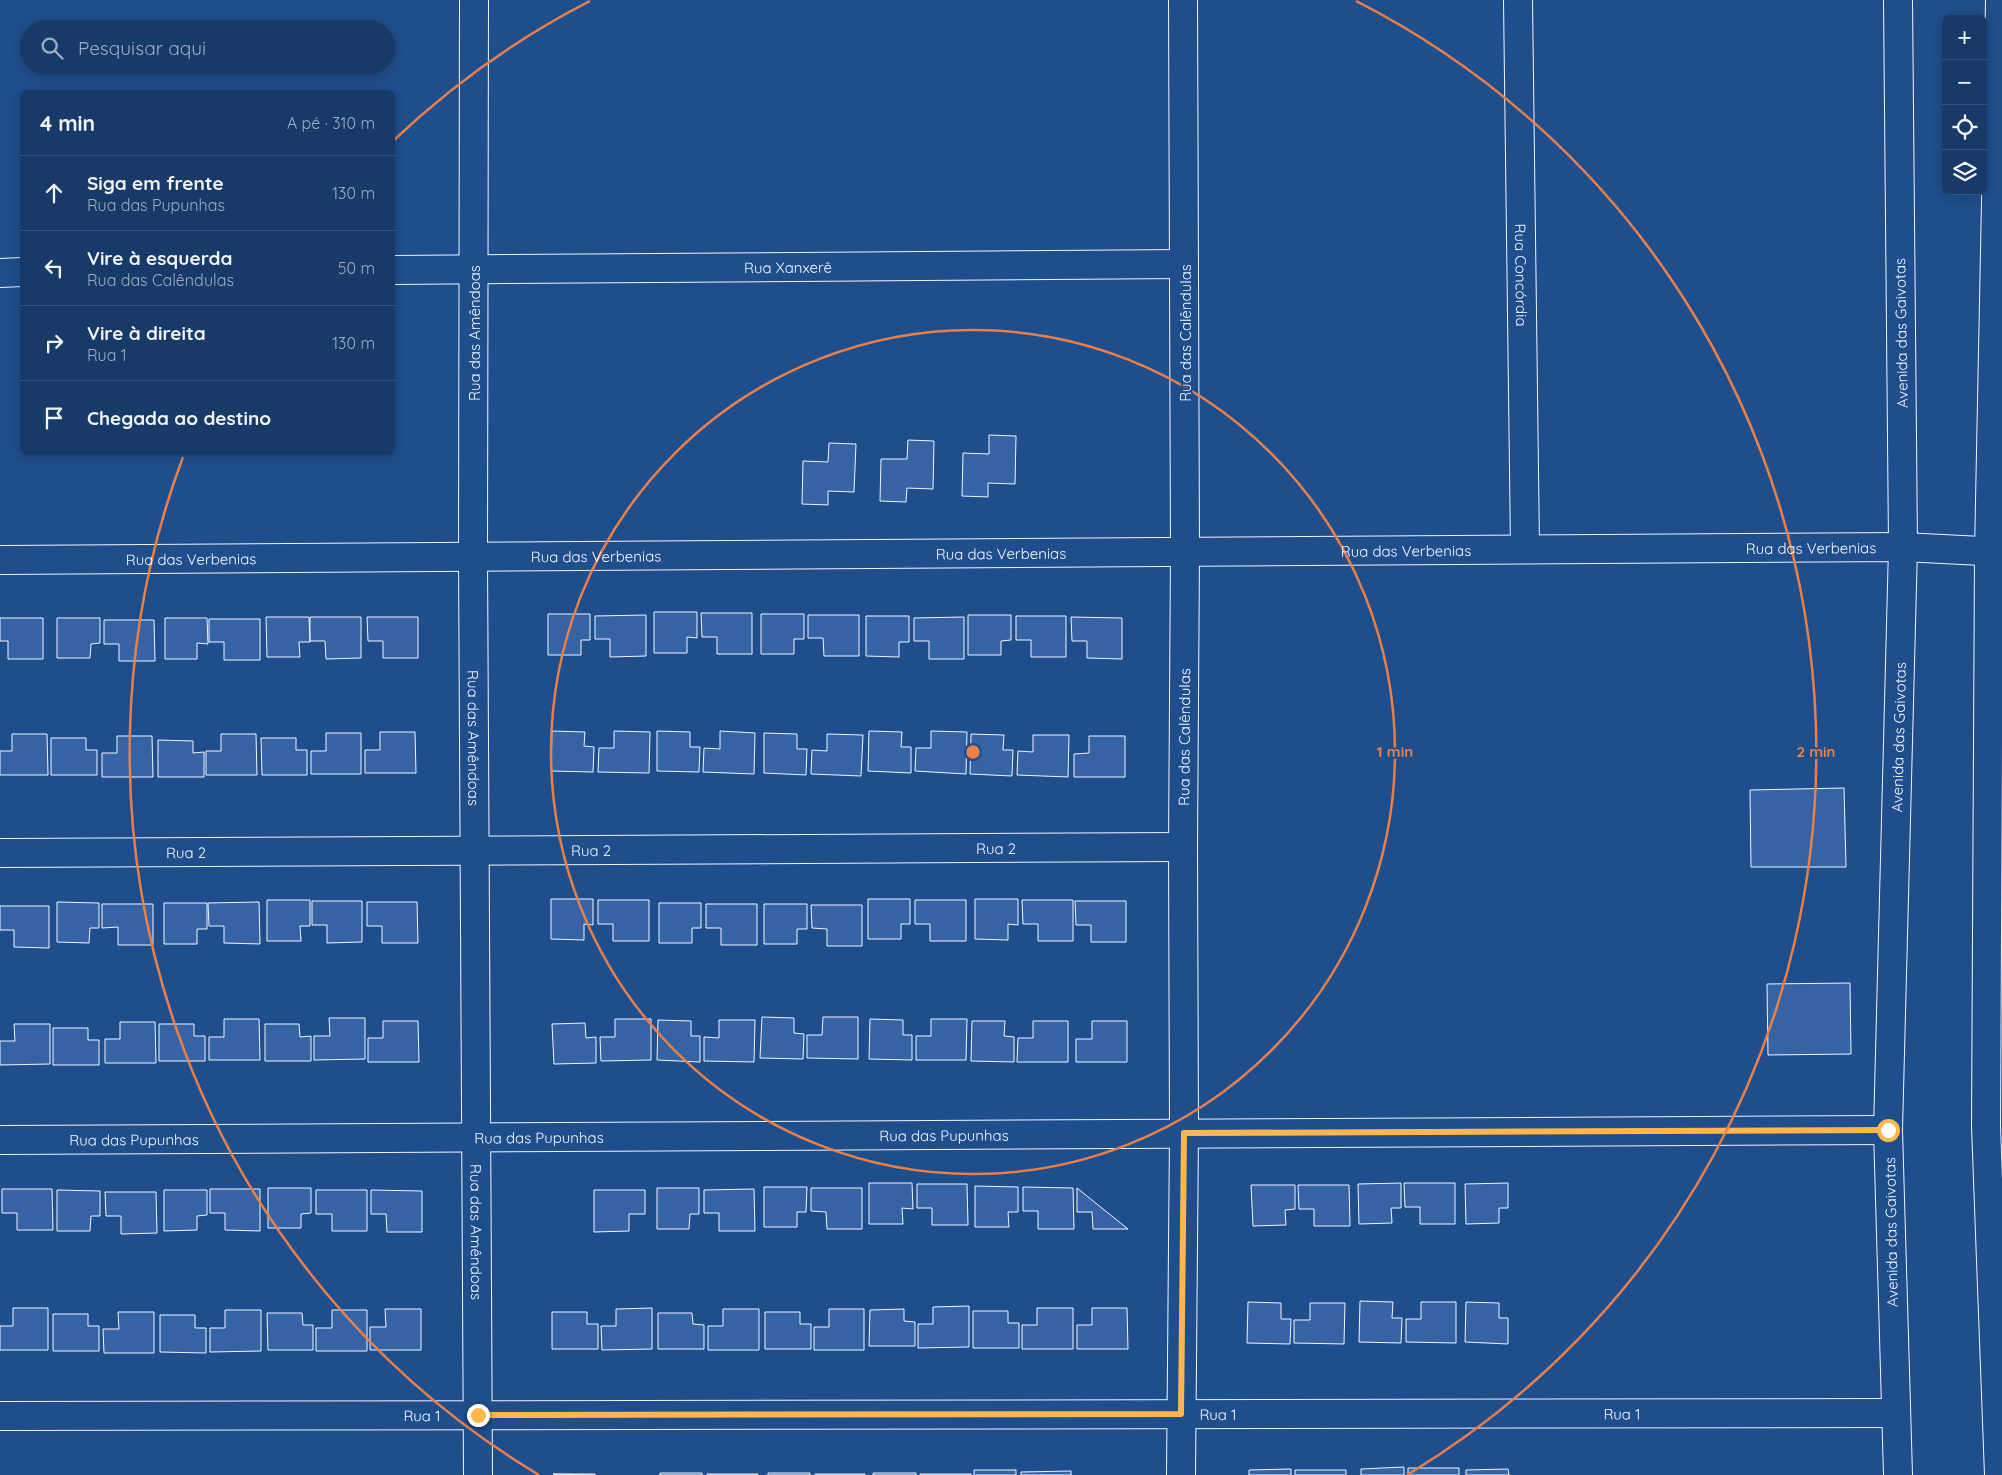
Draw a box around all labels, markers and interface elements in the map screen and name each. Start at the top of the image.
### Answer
map controls [1942,15,1987,195]
button: + [1942,15,1987,60]
search box [20,20,395,75]
icon: search [38,34,66,62]
text: Pesquisar aqui [78,36,206,60]
button: − [1942,60,1987,105]
button: locate [1942,105,1987,150]
text: 4 min [40,110,95,136]
text: A pé · 310 m [287,113,375,133]
button: layers [1942,150,1987,195]
text: Siga em frente [87,171,224,195]
icon: ahead [40,179,68,207]
text: 130 m [332,183,375,203]
text: Rua das Pupunhas [87,195,225,215]
street label: Rua Concórdia [1511,223,1532,327]
text: Vire à esquerda [87,246,232,270]
icon: left [40,254,68,282]
street label: Rua Xanxerê [744,257,832,277]
text: 50 m [338,258,375,278]
street label: Avenida das Gaivotas [1890,258,1912,408]
street label: Rua das Calêndulas [1176,264,1195,402]
street label: Rua das Amêndoas [465,265,484,401]
text: Rua das Calêndulas [87,270,234,290]
text: Vire à direita [87,321,206,345]
icon: right [40,329,68,357]
text: 130 m [332,333,375,353]
text: Rua 1 [87,345,127,365]
icon: arrive [40,404,68,432]
text: Chegada ao destino [87,406,271,430]
street label: Rua das Verbenias [1746,538,1876,558]
street label: Rua das Verbenias [1341,540,1471,560]
street label: Rua das Verbenias [936,543,1066,563]
street label: Rua das Verbenias [531,546,661,566]
street label: Rua das Verbenias [126,549,256,569]
street label: Avenida das Gaivotas [1887,662,1910,813]
street label: Rua das Calêndulas [1174,668,1194,806]
street label: Rua das Amêndoas [464,670,484,806]
text: 1 min [1377,742,1413,761]
text: 2 min [1796,742,1836,761]
centre of rings [964,743,982,761]
street label: Rua 2 [976,838,1016,858]
street label: Rua 2 [571,840,611,860]
street label: Rua 2 [166,842,206,862]
route start [1877,1119,1900,1142]
street label: Rua das Pupunhas [879,1125,1009,1145]
street label: Rua das Pupunhas [474,1127,604,1147]
street label: Rua das Pupunhas [69,1129,199,1149]
street label: Avenida das Gaivotas [1880,1157,1902,1307]
street label: Rua das Amêndoas [467,1164,487,1300]
route end [467,1404,490,1427]
street label: Rua 1 [1603,1404,1641,1423]
street label: Rua 1 [1199,1405,1237,1424]
street label: Rua 1 [403,1406,441,1425]

